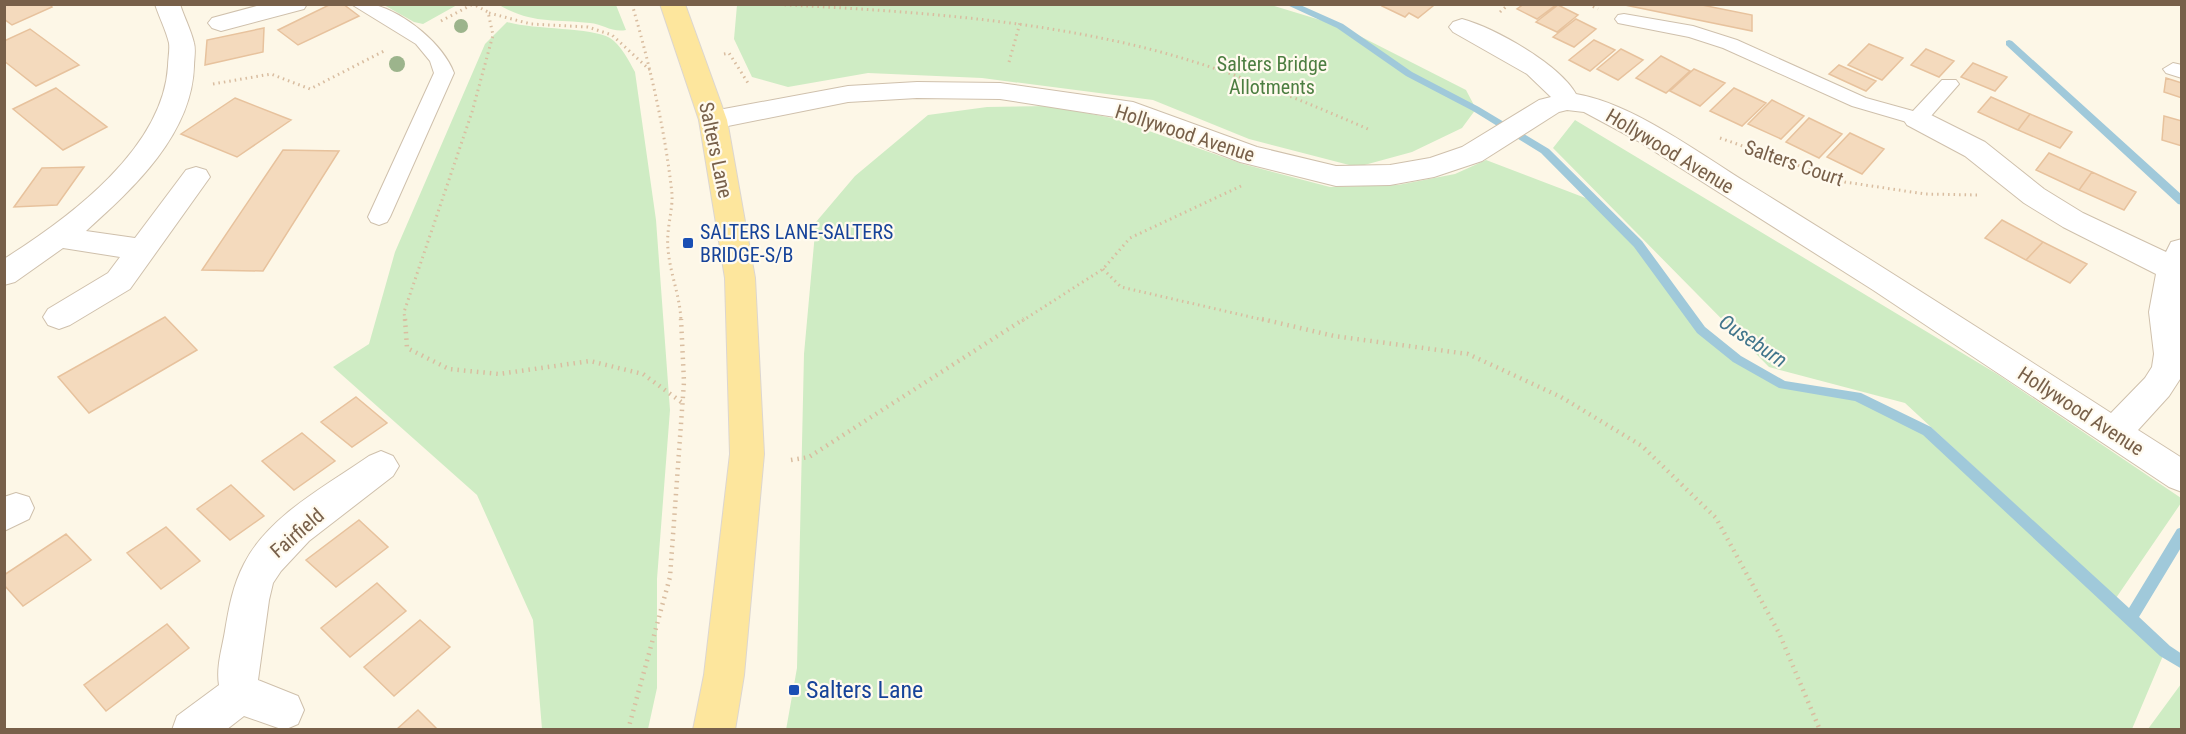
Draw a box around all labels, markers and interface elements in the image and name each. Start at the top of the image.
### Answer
park label: Salters Bridge Allotments [1217,52,1327,99]
street label: Hollywood Avenue [1112,99,1258,167]
street label: Salters Lane [694,100,738,200]
street label: Hollywood Avenue [1602,103,1738,199]
street label: Salters Court [1741,135,1847,191]
place label: SALTERS LANE-SALTERS BRIDGE-S/B [700,220,893,267]
marker: SALTERS LANE-SALTERS BRIDGE-S/B [681,236,695,250]
water label: Ouseburn [1714,310,1792,372]
street label: Hollywood Avenue [2014,361,2148,461]
street label: Fairfield [265,503,329,563]
place label: Salters Lane [806,676,923,704]
marker: Salters Lane [787,683,801,697]

